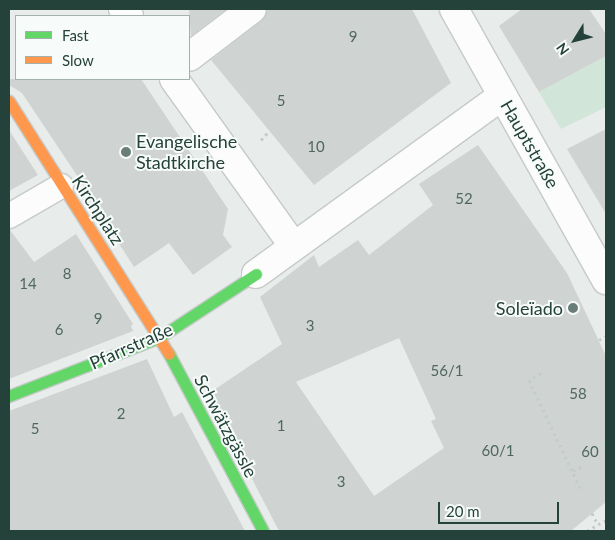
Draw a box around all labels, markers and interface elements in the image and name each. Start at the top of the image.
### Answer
legend [15,15,190,80]
north arrow [550,15,600,65]
text: Fast [62,26,89,44]
house number: 9 [349,28,357,46]
text: N [552,40,573,58]
text: Slow [62,51,94,69]
house number: 5 [277,92,285,110]
street label: Hauptstraße [496,96,564,192]
place label: Evangelische Stadtkirche [136,131,237,173]
house number: 10 [307,138,325,156]
marker: Evangelische Stadtkirche [120,146,132,158]
street label: Kirchplatz [67,171,129,249]
house number: 52 [455,190,473,208]
house number: 8 [63,265,71,283]
house number: 14 [19,275,37,293]
place label: Soleïado [496,297,563,319]
marker: Soleïado [567,302,579,314]
house number: 9 [94,310,102,328]
house number: 3 [306,317,314,335]
street label: Pfarrstraße [86,318,176,374]
house number: 6 [55,321,63,339]
house number: 56/1 [431,362,463,380]
street label: Schwätzgässle [190,371,262,481]
house number: 58 [569,385,587,403]
house number: 2 [117,405,125,423]
house number: 1 [277,417,285,435]
house number: 5 [31,420,39,438]
house number: 60/1 [482,442,514,460]
house number: 60 [581,443,599,461]
house number: 3 [337,473,345,491]
scale bar [440,492,561,524]
text: 20 m [446,502,480,520]

